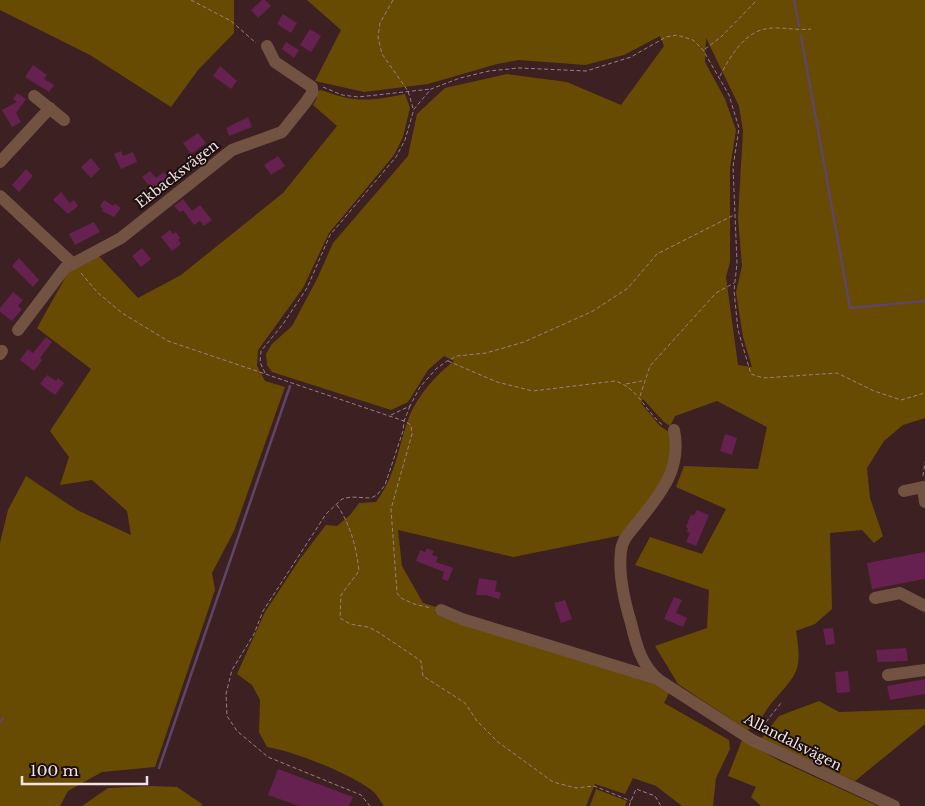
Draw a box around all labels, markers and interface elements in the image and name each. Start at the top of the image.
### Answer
street label: Ekbacksvägen [132,136,222,212]
street label: Allandalsvägen [740,709,845,775]
scale bar [22,754,148,786]
text: 100 m [30,761,79,780]

